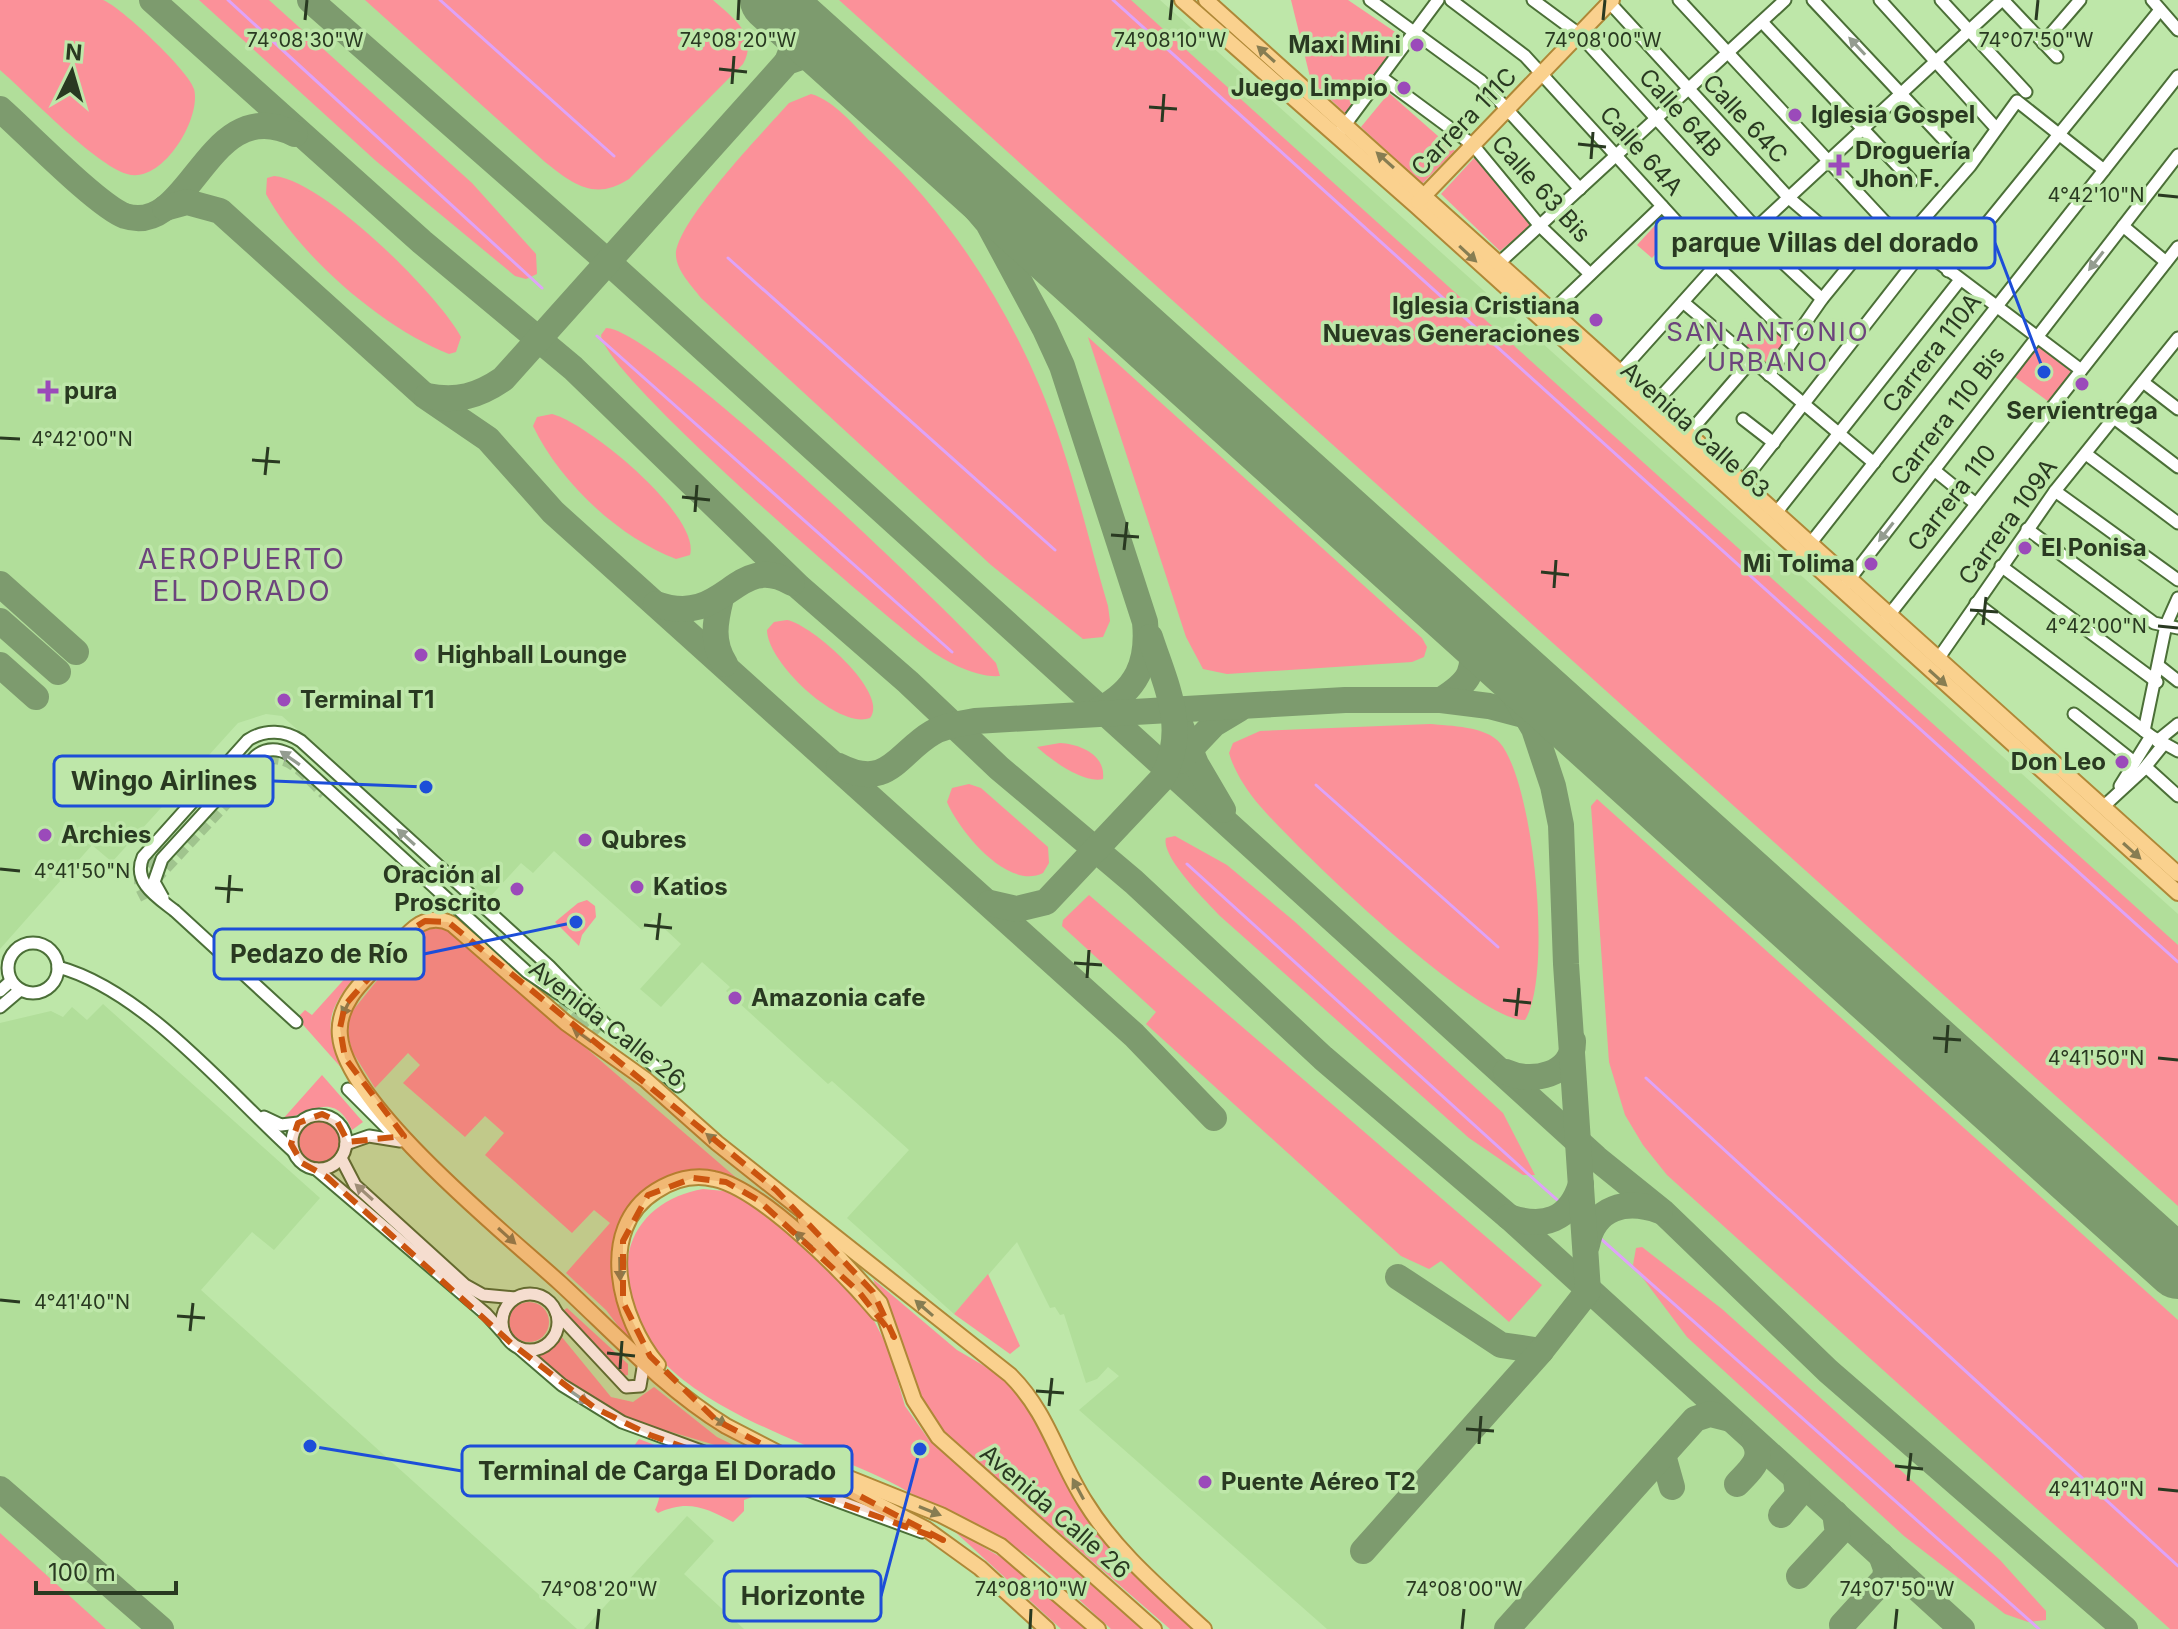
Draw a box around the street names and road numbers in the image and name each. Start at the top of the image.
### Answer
street label: Carrera 111C [1405,62,1522,182]
street label: Calle 64B [1633,62,1728,163]
street label: Calle 64C [1697,68,1794,169]
street label: Calle 64A [1594,100,1689,201]
street label: Calle 63 Bis [1486,129,1597,248]
street label: Carrera 110A [1876,287,1987,418]
street label: Carrera 110 Bis [1884,341,2011,491]
street label: Avenida Calle 63 [1615,355,1776,504]
street label: Carrera 110 [1901,439,2002,557]
street label: Carrera 109A [1952,453,2063,590]
street label: Avenida Calle 26 [524,954,691,1093]
street label: Avenida Calle 26 [974,1438,1136,1585]

